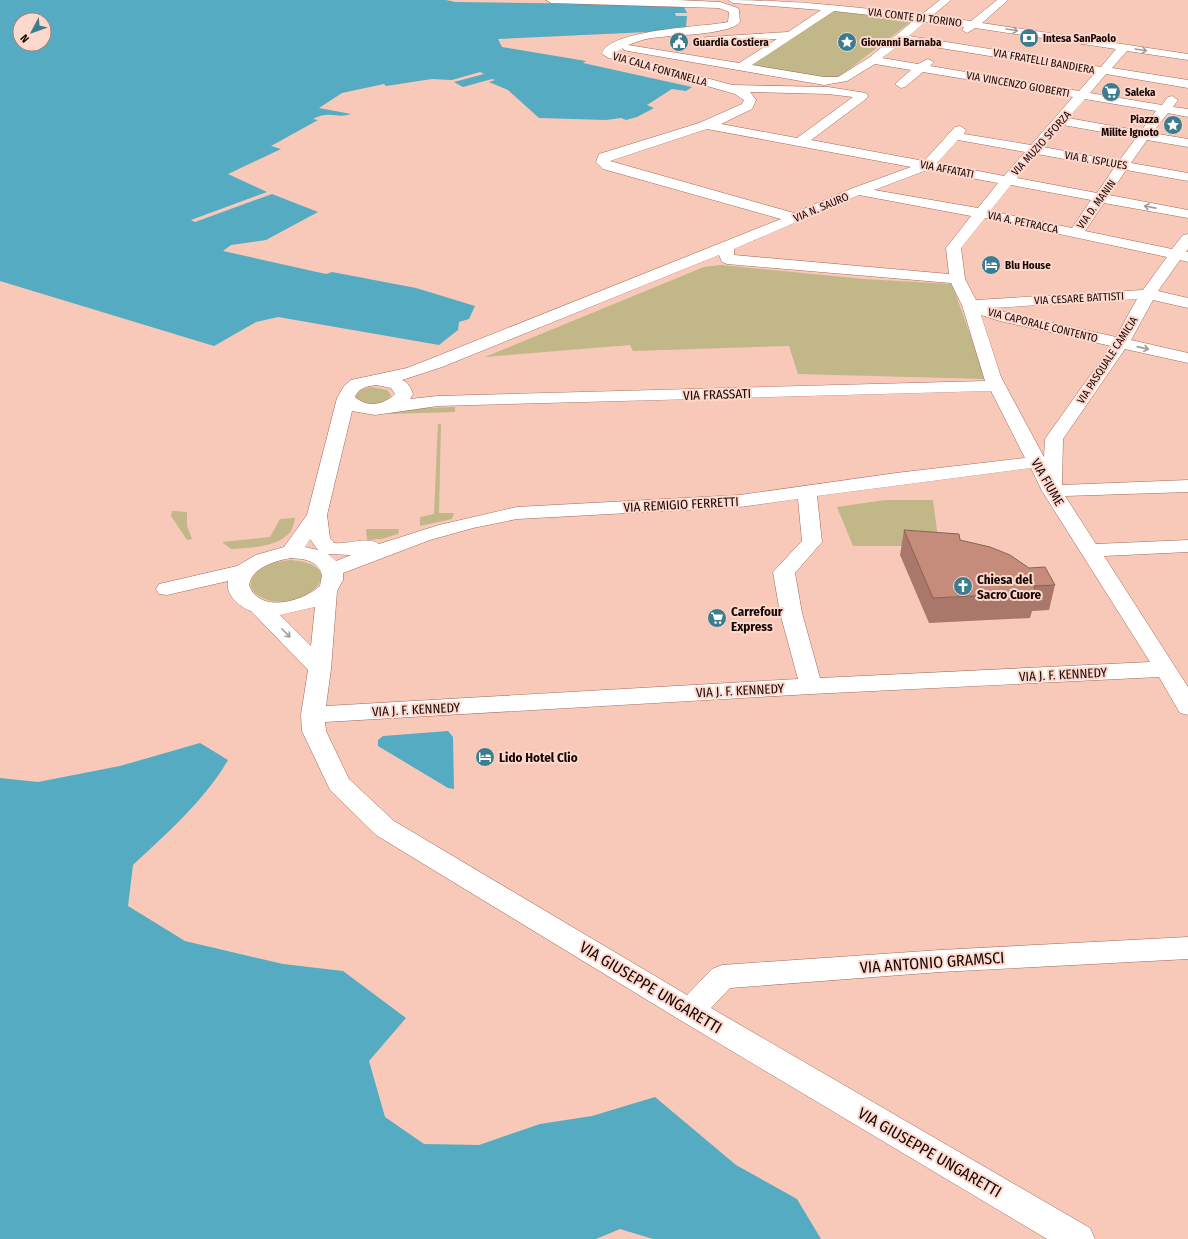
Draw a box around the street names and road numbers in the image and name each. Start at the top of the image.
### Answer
street label: VIA CONTE DI TORINO [867,5,963,30]
street label: VIA FRATELLI BANDIERA [992,46,1096,77]
street label: VIA CALA FONTANELLA [611,50,709,89]
street label: VIA VINCENZO GIOBERTI [965,69,1071,100]
street label: VIA MUZIO SFORZA [1009,108,1074,178]
street label: VIA B. ISPLUES [1064,149,1129,172]
street label: VIA AFFATATI [919,158,975,181]
street label: VIA D. MANIN [1074,177,1119,231]
street label: VIA N. SAURO [792,190,851,225]
street label: VIA A. PETRACCA [986,209,1060,236]
street label: VIA CESARE BATTISTI [1034,290,1124,307]
street label: VIA CAPORALE CONTENTO [987,306,1099,345]
street label: VIA PASQUALE CAMICIA [1074,314,1141,406]
street label: VIA FRASSATI [683,386,751,403]
street label: VIA FIUME [1028,456,1067,509]
street label: VIA REMIGIO FERRETTI [623,494,739,515]
street label: VIA J. F. KENNEDY [1019,665,1108,684]
street label: VIA J. F. KENNEDY [696,681,785,700]
street label: VIA J. F. KENNEDY [372,700,461,719]
street label: VIA GIUSEPPE UNGARETTI [576,937,725,1037]
street label: VIA ANTONIO GRAMSCI [859,948,1005,977]
street label: VIA GIUSEPPE UNGARETTI [855,1104,1005,1201]

